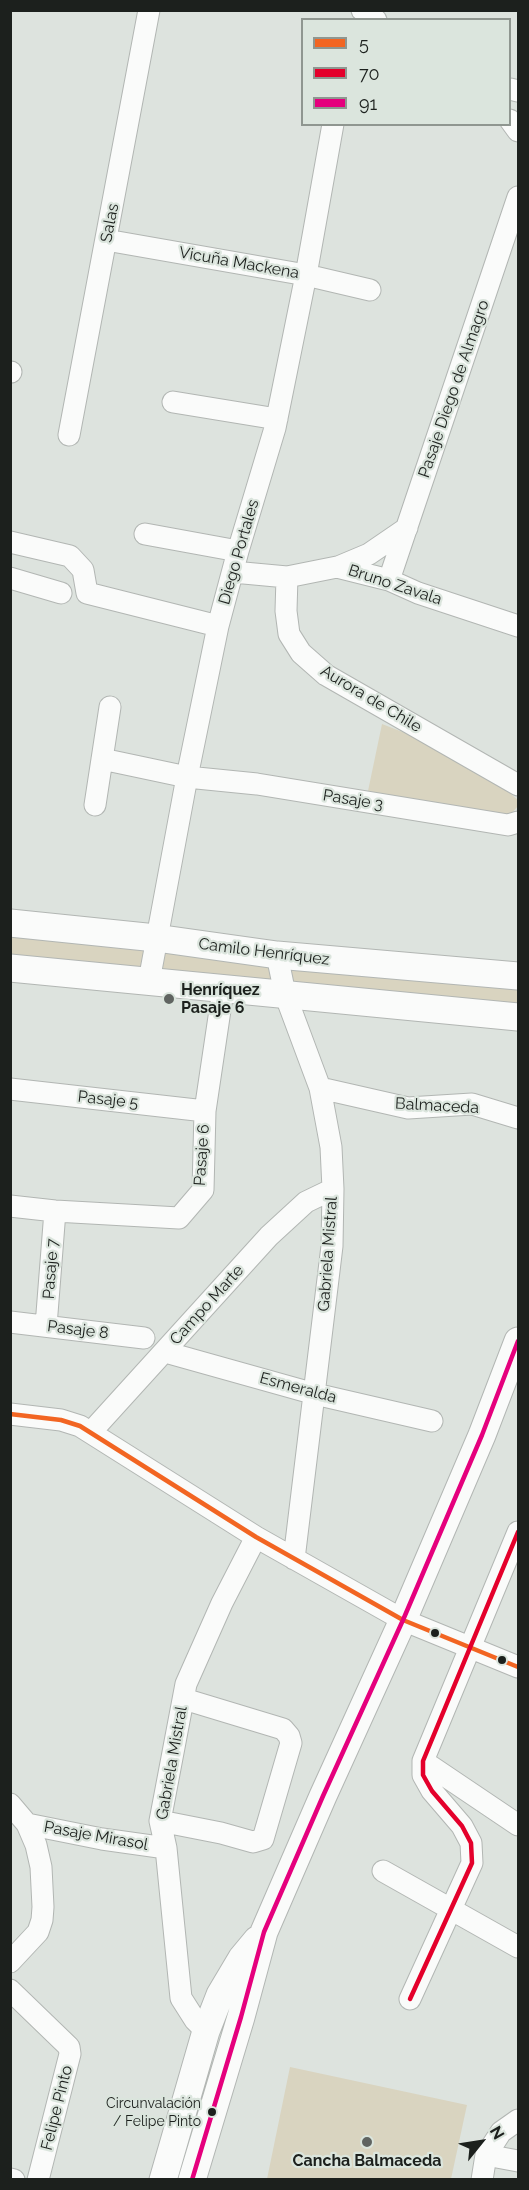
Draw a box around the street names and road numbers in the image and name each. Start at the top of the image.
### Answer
street label: Salas [97,202,123,244]
street label: Vicuña Mackena [177,243,301,283]
street label: Pasaje Diego de Almagro [415,298,493,480]
street label: Diego Portales [215,497,263,607]
street label: Bruno Zavala [346,561,444,609]
street label: Aurora de Chile [317,661,425,737]
street label: Pasaje 3 [322,786,384,814]
street label: Camilo Henríquez [197,934,331,970]
street label: Pasaje 5 [77,1087,139,1113]
street label: Balmaceda [395,1094,479,1118]
street label: Pasaje 6 [190,1124,214,1186]
street label: Gabriela Mistral [314,1196,342,1312]
street label: Pasaje 7 [39,1238,63,1300]
street label: Campo Marte [166,1261,248,1349]
street label: Pasaje 8 [46,1317,110,1343]
street label: Esmeralda [257,1369,339,1407]
street label: Gabriela Mistral [153,1705,191,1821]
street label: Pasaje Mirasol [42,1817,150,1855]
street label: Felipe Pinto [37,2064,77,2152]

